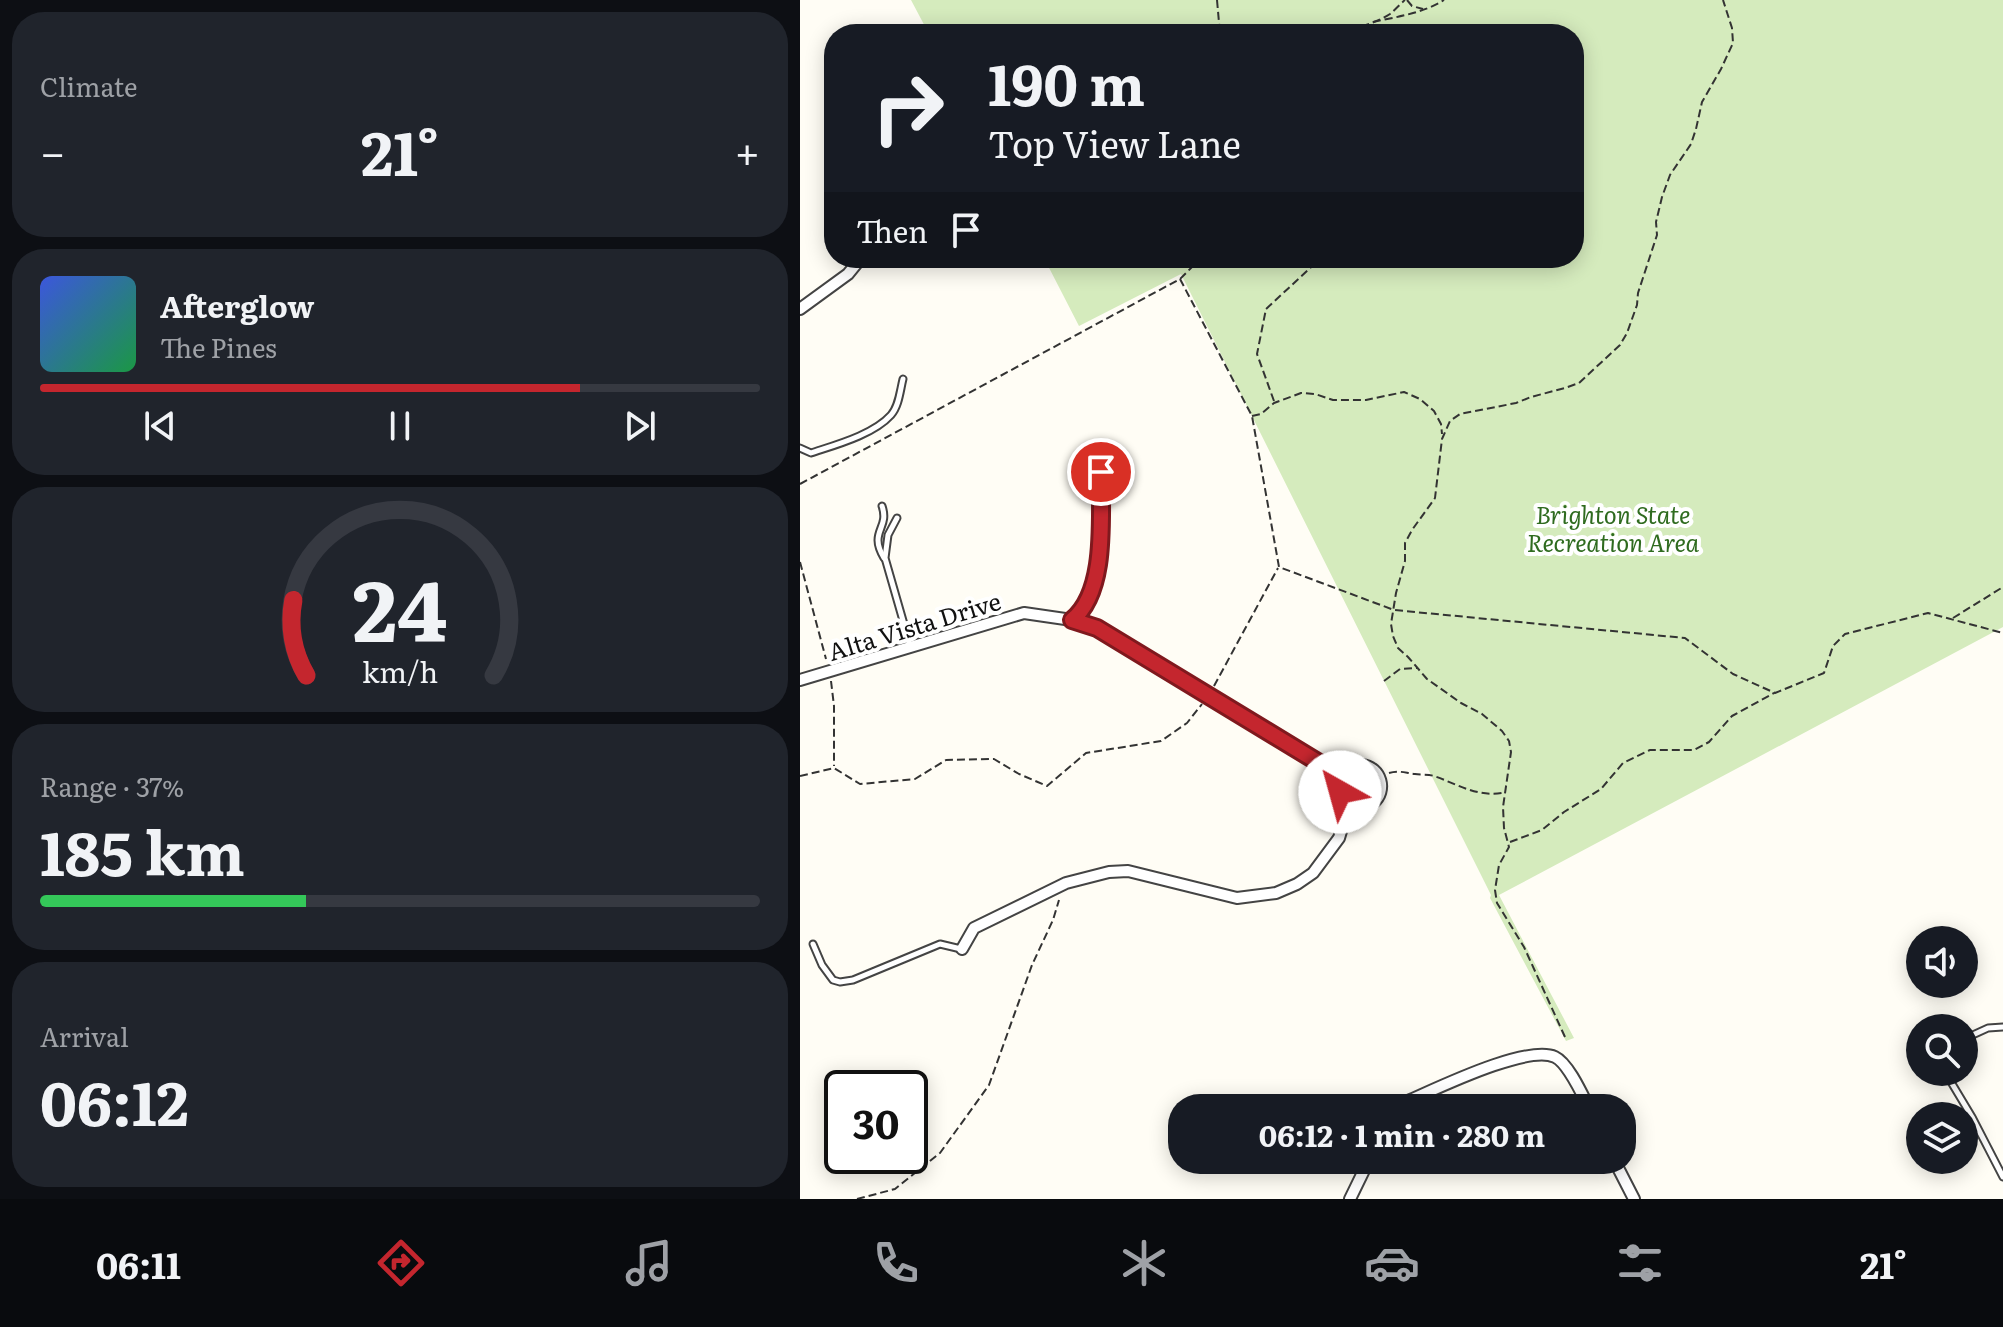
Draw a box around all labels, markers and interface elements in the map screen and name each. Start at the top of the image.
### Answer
text: 190 m [988,40,1145,123]
icon: right [856,56,960,160]
text: Climate [40,66,138,105]
text: 21° [361,105,439,194]
text: Top View Lane [988,116,1241,169]
text: − [40,117,66,183]
text: + [734,117,760,183]
text: Then [856,208,928,252]
icon: arrive [944,208,988,252]
text: Afterglow [160,283,314,327]
text: The Pines [160,327,277,366]
icon: previous [138,404,182,448]
icon: pause [378,404,422,448]
icon: next [618,404,662,448]
pin [1067,438,1135,506]
icon: arrive [1079,450,1123,494]
park label: Brighton State Recreation Area [1527,496,1700,559]
text: 24 [353,543,447,667]
street label: Alta Vista Drive [823,582,1005,668]
text: km/h [362,649,438,692]
position arrow [1298,750,1382,834]
text: Range · 37% [40,766,184,805]
text: 185 km [40,805,245,894]
map controls [1906,926,1978,1174]
button: sound [1906,926,1978,998]
button: search [1906,1014,1978,1086]
text: Arrival [40,1016,129,1055]
text: 06:12 [40,1055,189,1144]
speed limit sign: 30 [824,1070,928,1174]
button: layers [1906,1102,1978,1174]
text: 06:12 · 1 min · 280 m [1259,1112,1545,1156]
icon: directions [373,1235,429,1291]
icon: music [621,1235,677,1291]
icon: phone [868,1235,924,1291]
icon: climate [1116,1235,1172,1291]
icon: car [1364,1235,1420,1291]
icon: filters [1612,1235,1668,1291]
text: 06:11 [96,1237,181,1290]
text: 21° [1860,1237,1907,1290]

